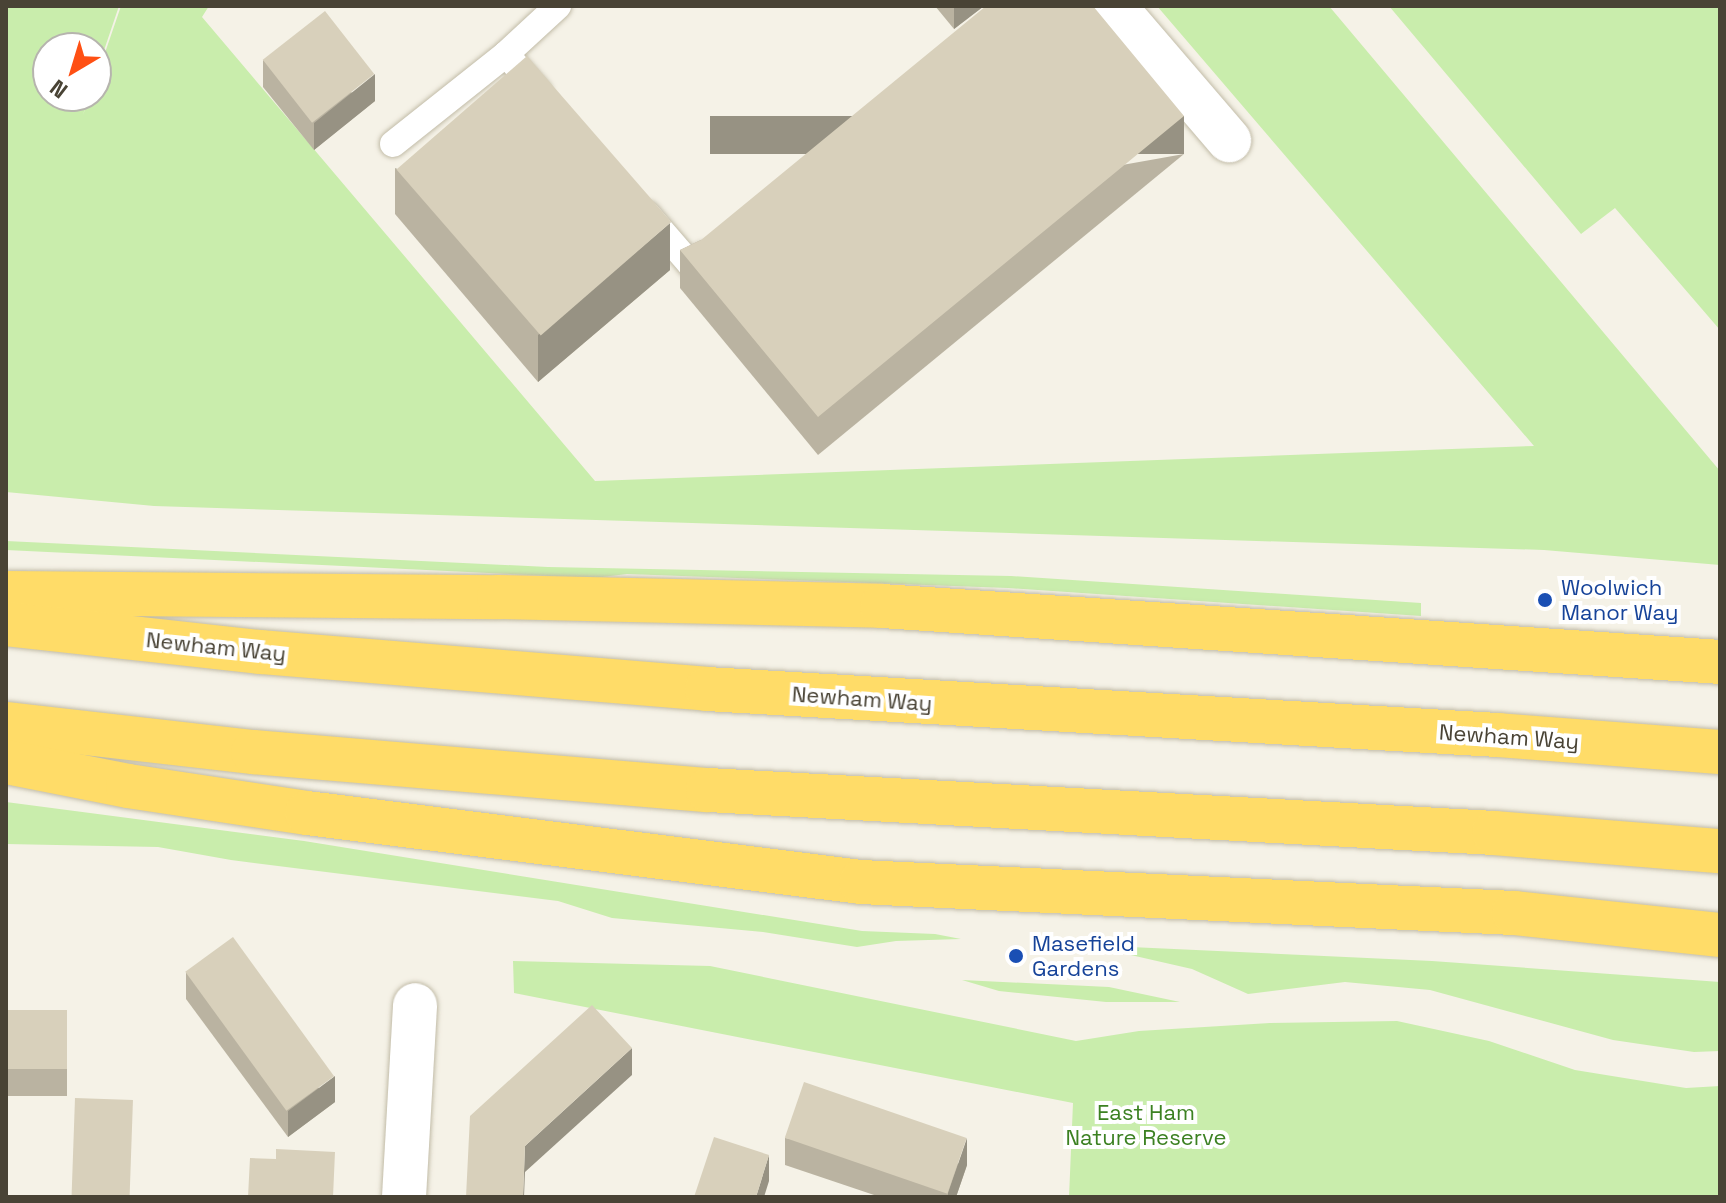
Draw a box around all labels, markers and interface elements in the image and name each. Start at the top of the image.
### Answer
north arrow [32,32,112,112]
text: N [44,74,73,105]
place label: Woolwich Manor Way [1561,574,1679,626]
marker: Woolwich Manor Way [1536,591,1554,609]
street label: Newham Way [145,627,287,667]
street label: Newham Way [791,681,933,717]
street label: Newham Way [1438,719,1580,755]
place label: Masefield Gardens [1032,930,1135,982]
marker: Masefield Gardens [1007,947,1025,965]
park label: East Ham Nature Reserve [1066,1099,1226,1150]

